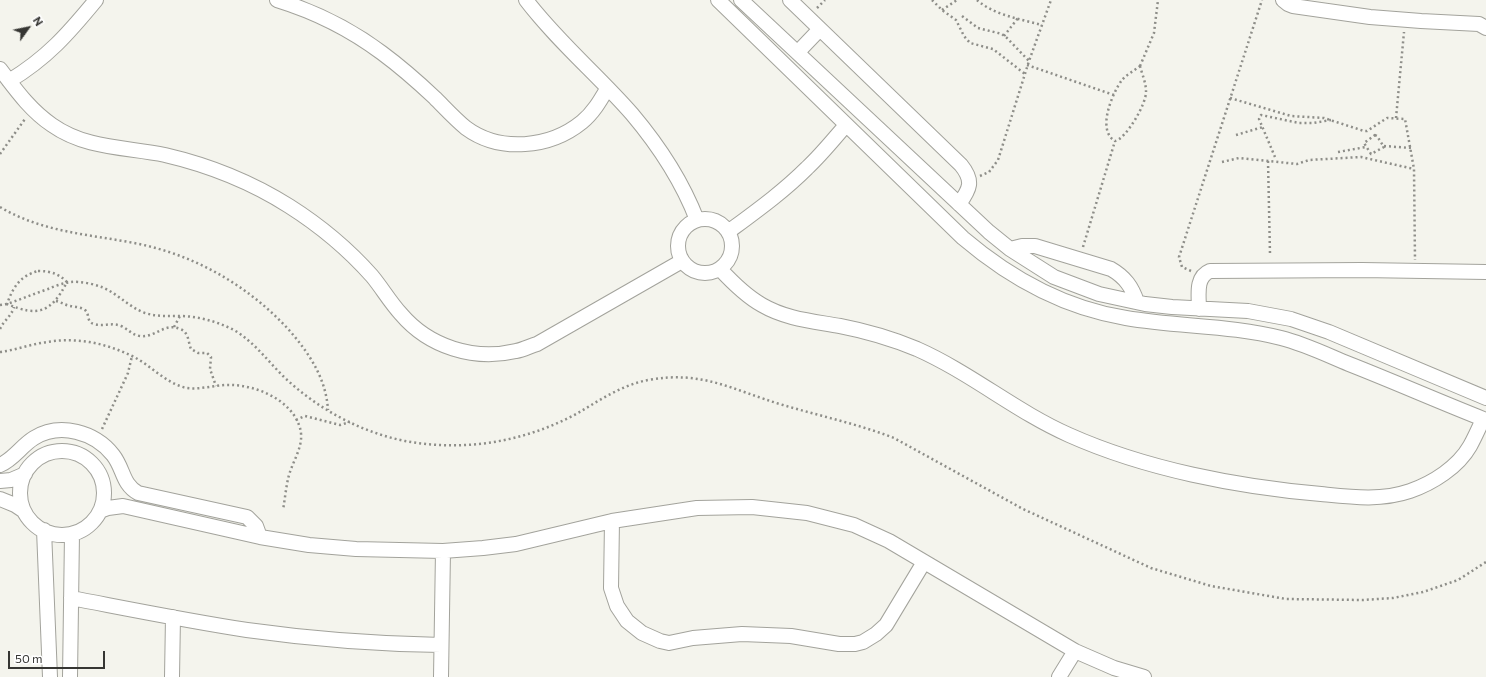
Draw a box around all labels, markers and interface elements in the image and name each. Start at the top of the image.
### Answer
north arrow [8,8,48,48]
text: N [31,14,46,28]
scale bar [10,643,107,669]
text: 50 m [15,651,43,665]

